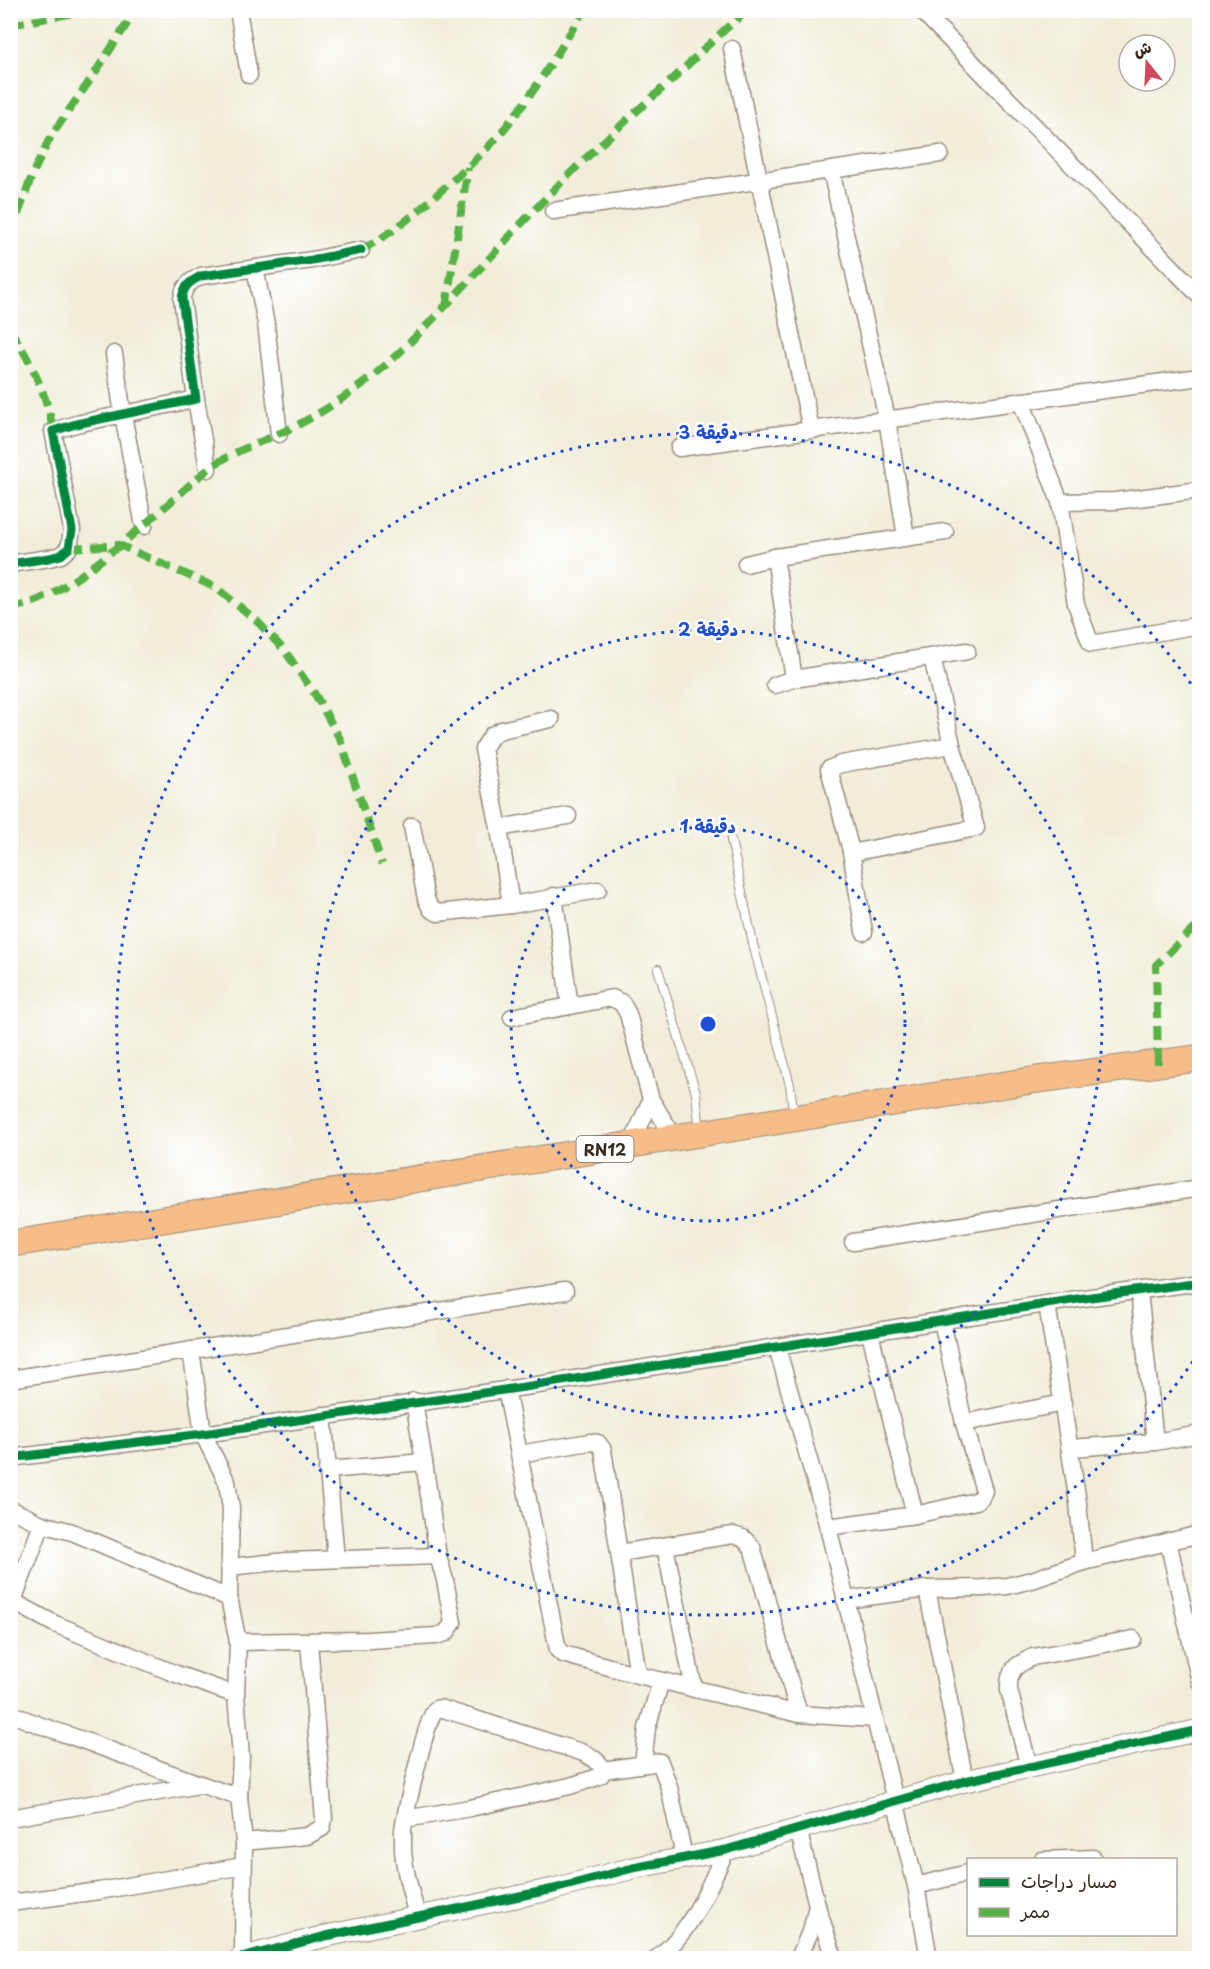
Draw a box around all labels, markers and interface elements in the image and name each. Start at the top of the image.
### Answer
north arrow [1117,33,1177,93]
text: ش [1130,34,1154,62]
text: 3 دقيقة [678,418,738,445]
text: 2 دقيقة [678,615,738,642]
text: 1 دقيقة [680,812,736,839]
centre of rings [698,1014,718,1034]
road number: RN12 [576,1136,634,1162]
legend [967,1858,1177,1936]
text: مسار دراجات [1021,1867,1117,1894]
text: ممر [1019,1897,1050,1924]

